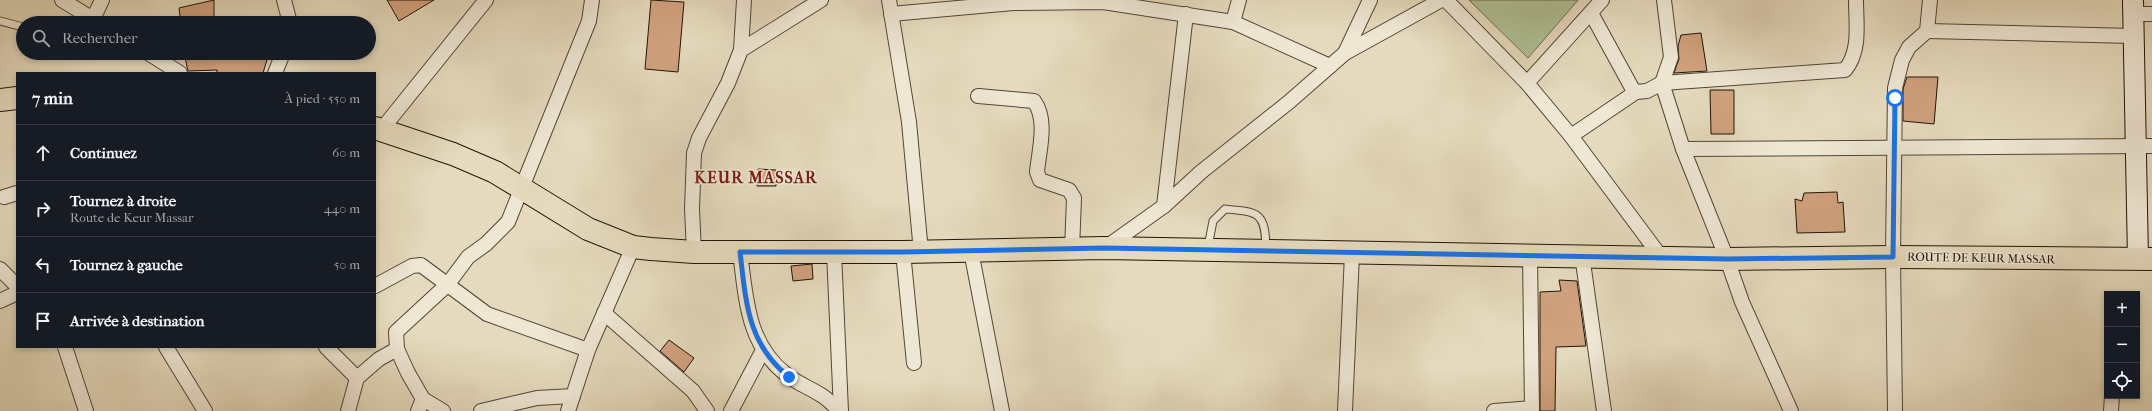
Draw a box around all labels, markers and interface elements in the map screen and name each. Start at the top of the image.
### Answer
search box [16,16,376,60]
icon: search [30,27,52,49]
text: Rechercher [62,29,137,47]
text: 7 min [32,88,73,108]
route start [1886,89,1904,107]
text: À pied · 550 m [284,91,360,106]
icon: ahead [32,142,54,164]
text: Continuez [70,144,137,162]
text: 60 m [332,145,360,160]
district label: KEUR MASSAR [694,168,818,187]
text: Tournez à droite [70,192,176,210]
icon: right [32,198,54,220]
text: 440 m [324,201,360,216]
text: Route de Keur Massar [70,210,194,225]
street label: ROUTE DE KEUR MASSAR [1907,250,2056,266]
icon: left [32,254,54,276]
text: Tournez à gauche [70,256,183,274]
text: 50 m [334,257,360,272]
map controls [2104,291,2140,399]
button: + [2104,291,2140,327]
icon: arrive [32,310,54,332]
text: Arrivée à destination [70,312,205,330]
button: − [2104,327,2140,363]
button: locate [2104,363,2140,399]
route end [780,368,798,386]

